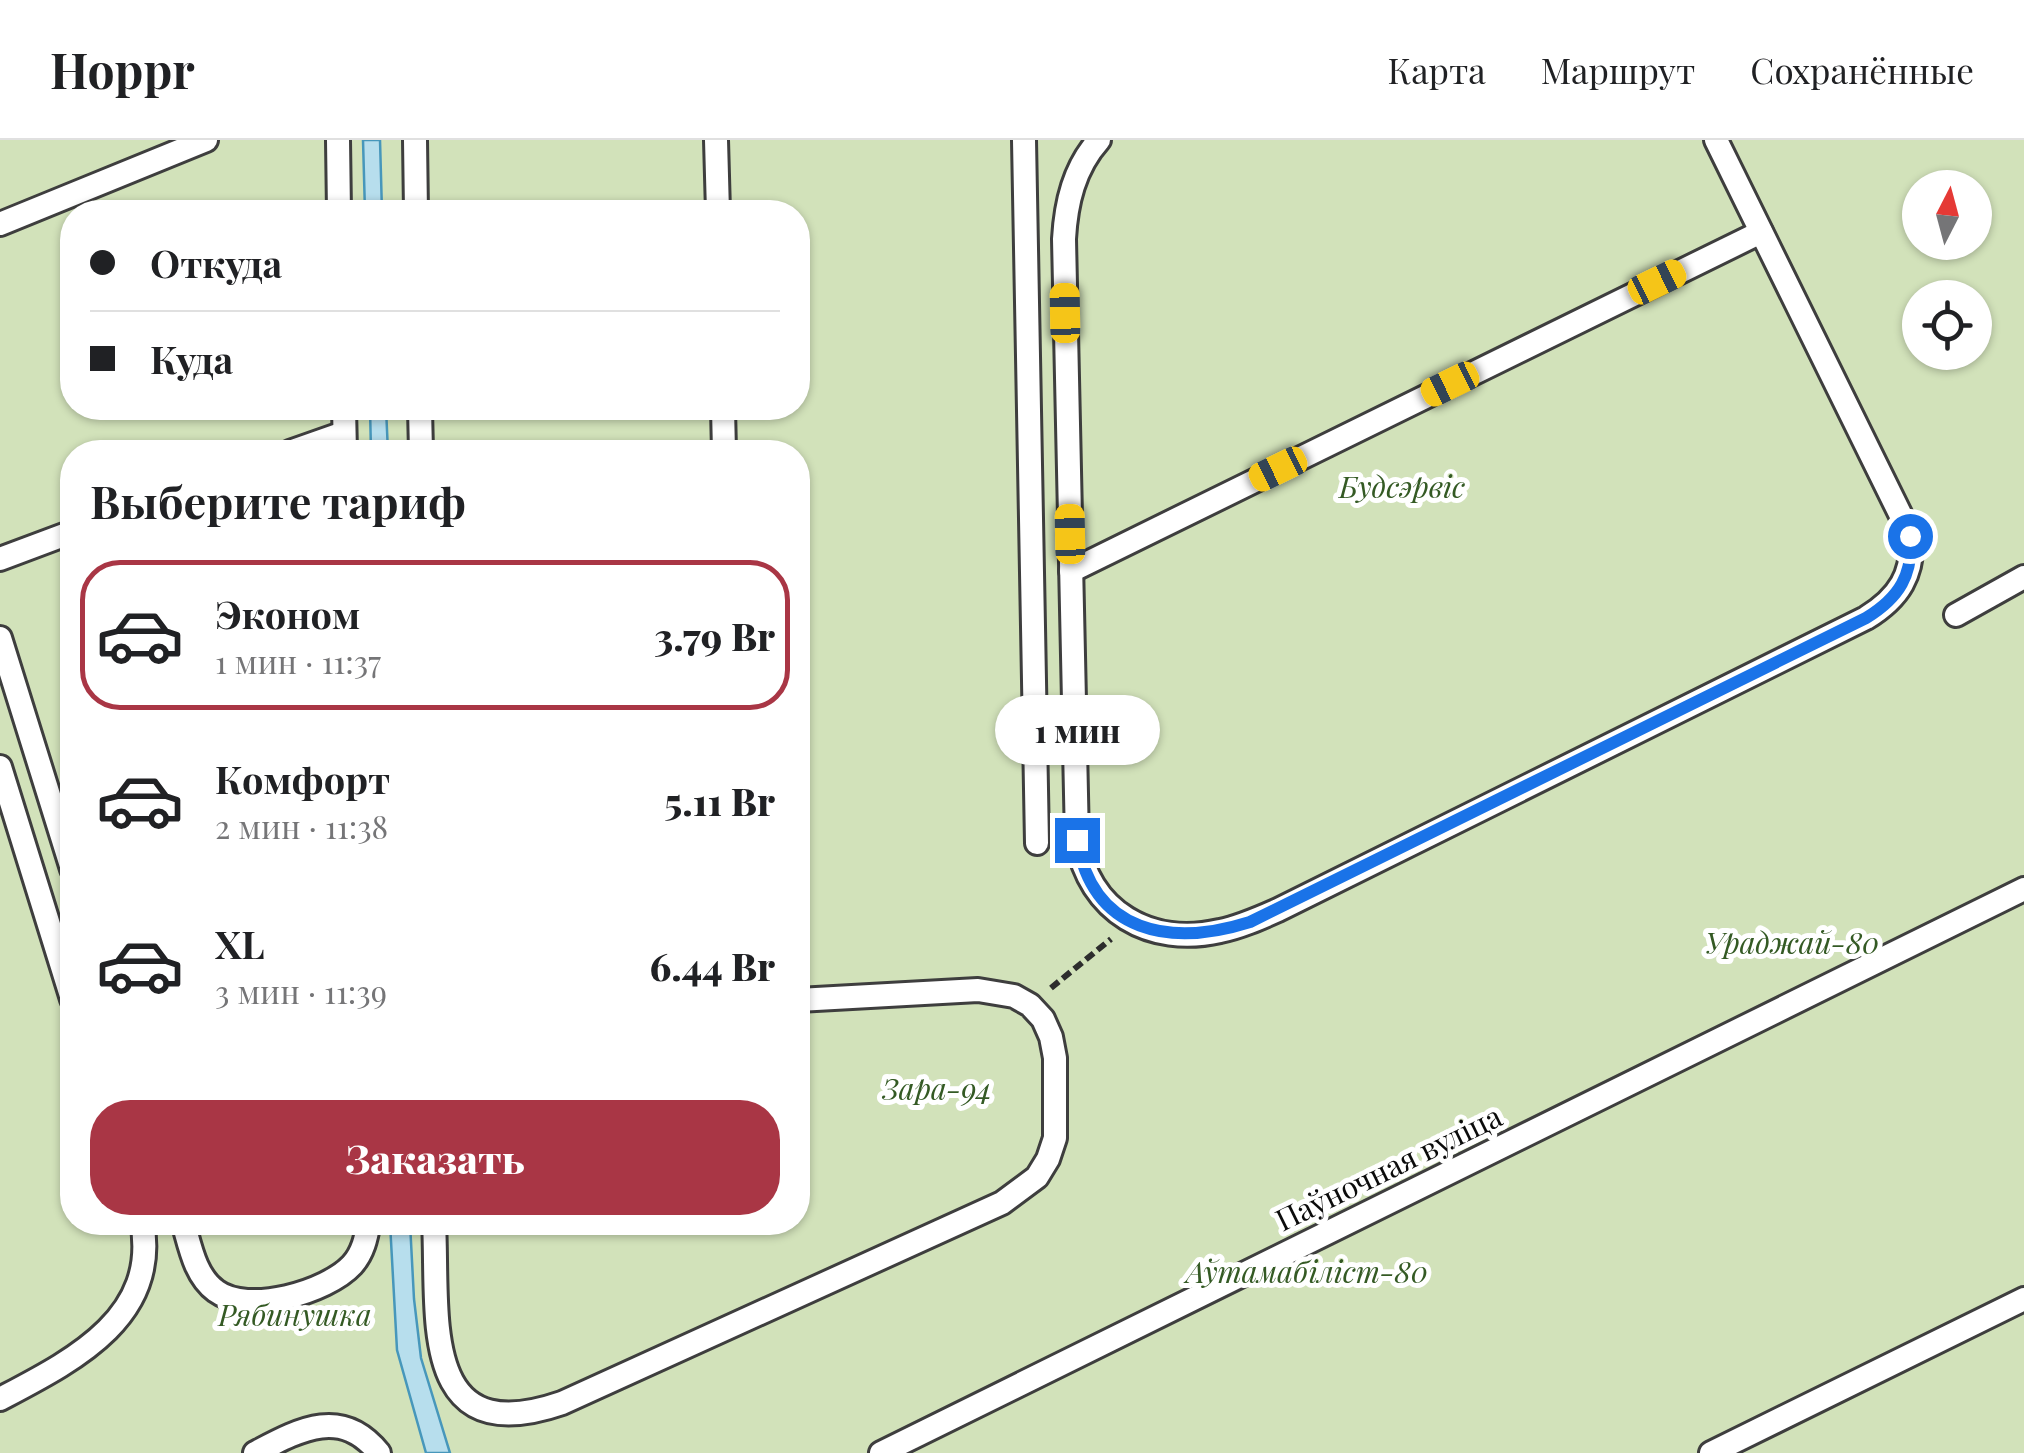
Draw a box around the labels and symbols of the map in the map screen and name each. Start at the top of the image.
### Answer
north arrow [1902,170,1992,260]
car [1623,255,1691,309]
car [1049,283,1081,343]
car [1416,357,1484,411]
car [1244,442,1312,496]
park label: Будсэрвіс [1338,466,1465,506]
car [1054,504,1086,564]
route start [1888,514,1933,559]
callout: 1 мин [994,695,1160,765]
route end [1055,818,1100,863]
park label: Ураджай-80 [1705,922,1879,962]
park label: Зара-94 [881,1068,992,1108]
street label: Паўночная вуліца [1268,1095,1508,1239]
park label: Аўтамабіліст-80 [1183,1251,1428,1291]
park label: Рябинушка [217,1294,372,1334]

